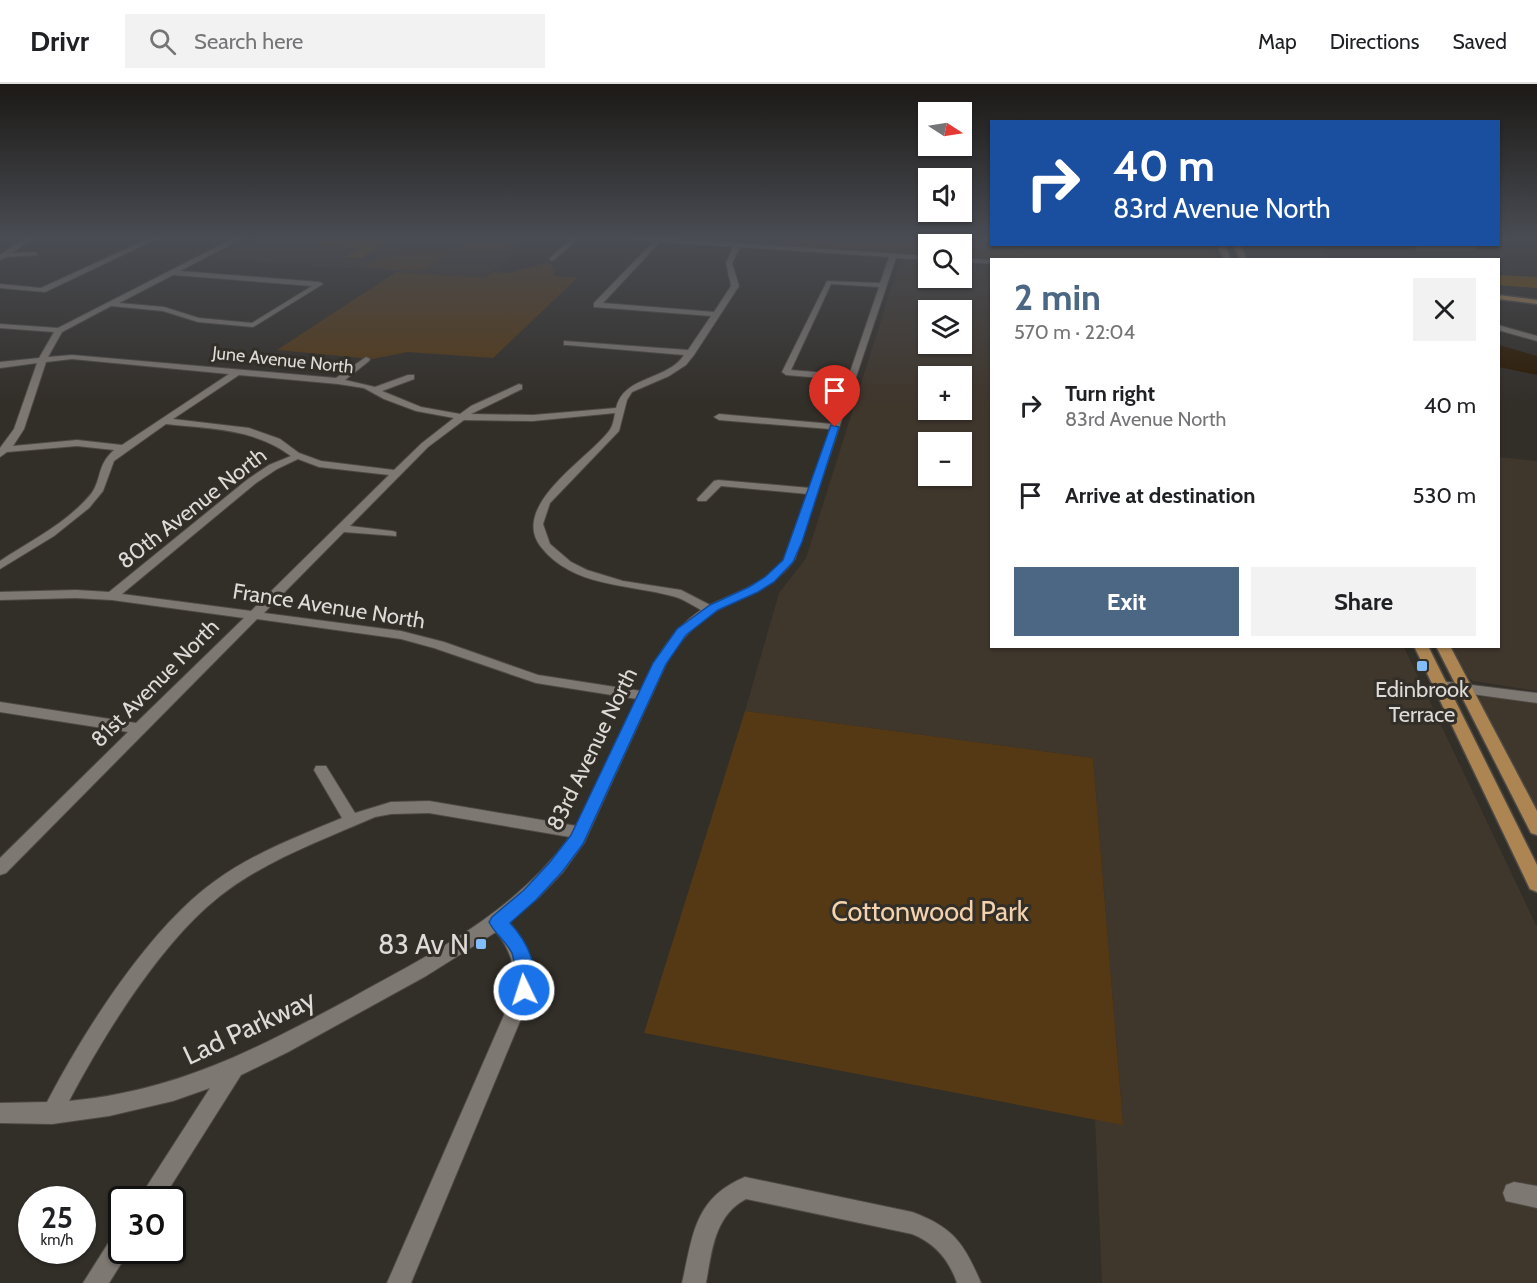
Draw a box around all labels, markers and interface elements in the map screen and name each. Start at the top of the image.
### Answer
search box [125,14,545,68]
text: Drivr [30,24,89,58]
icon: search [146,25,179,58]
text: Search here [194,28,303,55]
text: Map [1258,29,1297,54]
text: Directions [1330,29,1419,54]
text: Saved [1452,29,1507,54]
north arrow [918,102,972,156]
map controls [918,102,972,486]
text: 40 m [1113,140,1215,192]
icon: right [1014,144,1092,222]
button: sound [918,168,972,222]
text: 83rd Avenue North [1113,192,1331,225]
button: search [918,234,972,288]
text: 2 min [1014,275,1101,319]
button: close [1413,278,1476,341]
button: layers [918,300,972,354]
text: 570 m · 22:04 [1014,320,1135,344]
street label: June Avenue North [210,342,355,378]
pin [809,365,860,427]
button: + [918,366,972,420]
icon: arrive [818,374,851,407]
text: Turn right [1065,380,1155,407]
icon: right [1014,389,1047,422]
text: 40 m [1424,392,1476,419]
text: 83rd Avenue North [1065,407,1226,431]
button: − [918,432,972,486]
street label: 80th Avenue North [112,442,272,574]
icon: arrive [1014,479,1047,512]
text: Arrive at destination [1065,482,1255,509]
text: 530 m [1413,482,1476,509]
button: Exit [1014,567,1239,636]
button: Share [1251,567,1476,636]
street label: France Avenue North [231,577,427,635]
street label: 81st Avenue North [85,613,225,753]
marker: Edinbrook Terrace [1415,659,1429,673]
street label: 83rd Avenue North [541,663,643,835]
place label: Edinbrook Terrace [1375,676,1469,728]
park label: Cottonwood Park [831,895,1030,928]
place label: 83 Av N [378,928,469,961]
marker: 83 Av N [474,937,488,951]
position arrow [492,958,556,1022]
street label: Lad Parkway [178,982,321,1072]
speed limit sign: 30 [108,1186,186,1264]
text: 25 [41,1199,73,1236]
text: km/h [41,1231,73,1249]

